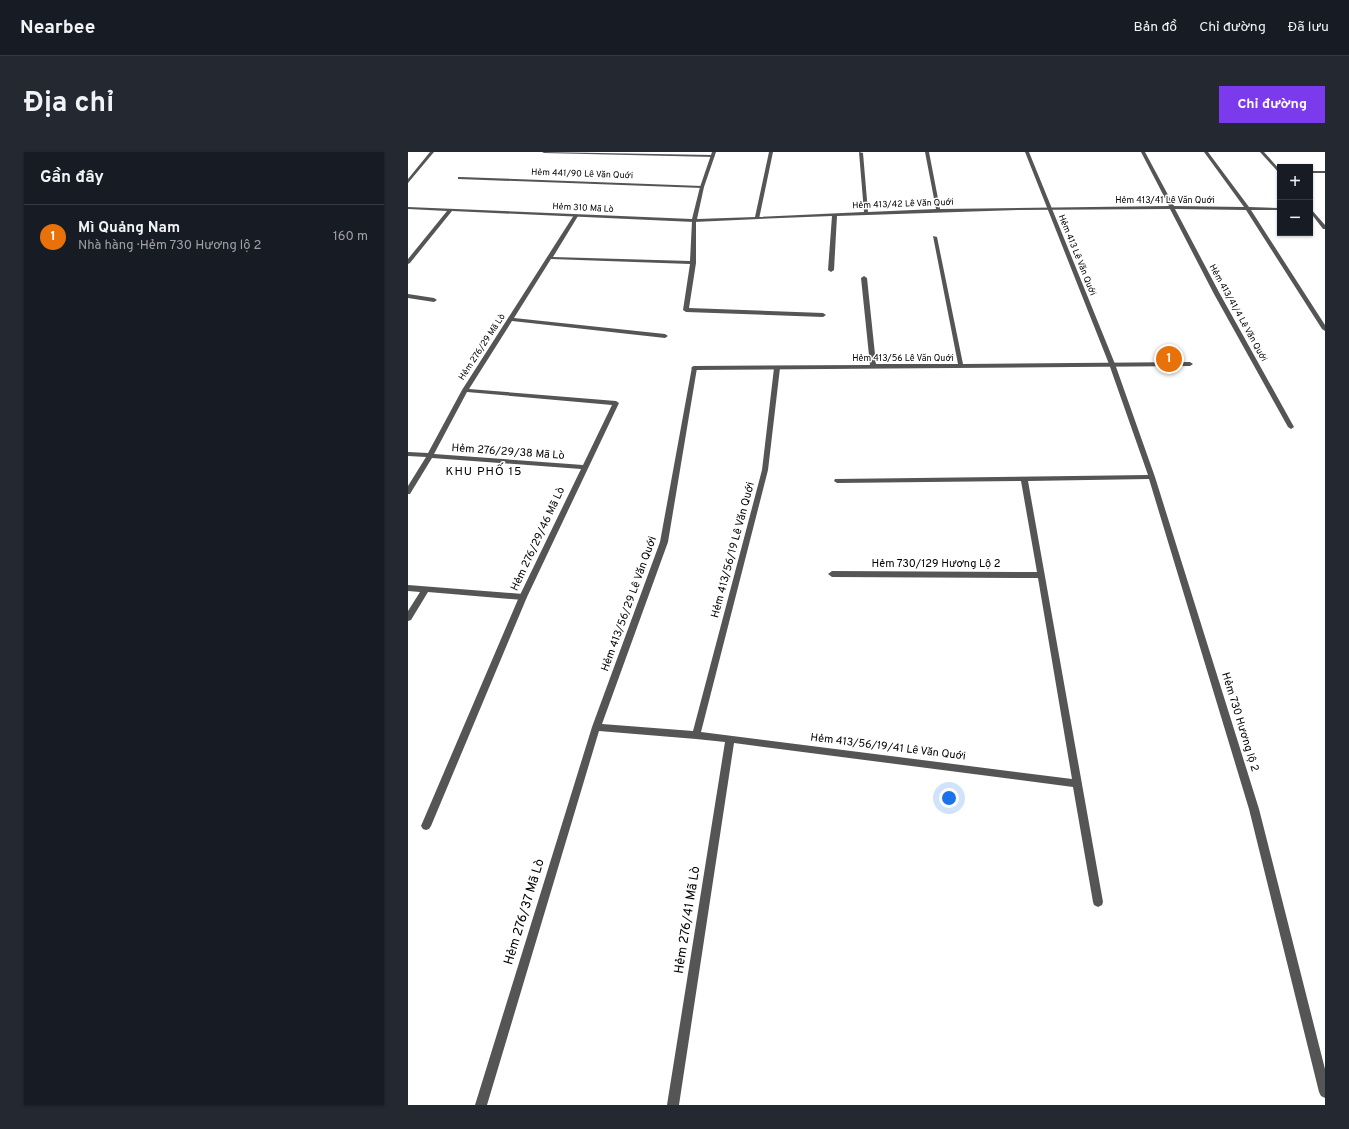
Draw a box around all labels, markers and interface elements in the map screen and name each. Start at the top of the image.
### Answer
text: Nearbee [20,16,95,40]
text: Bản đồ [1133,19,1177,36]
text: Chỉ đường [1199,19,1266,36]
text: Đã lưu [1288,19,1329,36]
text: Địa chỉ [24,86,114,122]
button: Chỉ đường [1219,86,1325,123]
map controls [1277,164,1313,236]
button: + [1277,164,1313,200]
text: Gần đây [40,167,104,189]
street label: Hẻm 441/90 Lê Văn Quới [531,167,633,181]
street label: Hẻm 413/41 Lê Văn Quới [1115,195,1215,206]
street label: Hẻm 413/42 Lê Văn Quới [852,197,954,211]
button: − [1277,200,1313,236]
street label: Hẻm 310 Mã Lò [552,201,614,215]
street label: Hẻm 413 Lê Văn Quới [1056,213,1098,297]
text: Mì Quảng Nam [78,219,180,238]
text: 1 [50,229,56,245]
text: 160 m [333,229,368,245]
text: Nhà hàng · Hẻm 730 Hương lộ 2 [78,238,261,254]
street label: Hẻm 413/41/4 Lê Văn Quới [1207,262,1269,364]
street label: Hẻm 276/29 Mã Lò [456,312,508,382]
pin: 1 [1156,344,1182,374]
street label: Hẻm 413/56 Lê Văn Quới [852,353,954,364]
street label: Hẻm 276/29/38 Mã Lò [451,441,565,463]
district label: KHU PHỐ 15 [446,462,522,480]
street label: Hẻm 413/56/19 Lê Văn Quới [708,481,758,619]
street label: Hẻm 276/29/46 Mã Lò [508,485,568,593]
street label: Hẻm 413/56/29 Lê Văn Quới [598,535,660,673]
street label: Hẻm 730/129 Hương Lộ 2 [871,557,1001,571]
street label: Hẻm 730 Hương lộ 2 [1218,671,1262,773]
street label: Hẻm 413/56/19/41 Lê Văn Quới [809,731,967,763]
your location [939,788,959,808]
street label: Hẻm 276/37 Mã Lò [501,857,549,967]
street label: Hẻm 276/41 Mã Lò [672,865,704,975]

